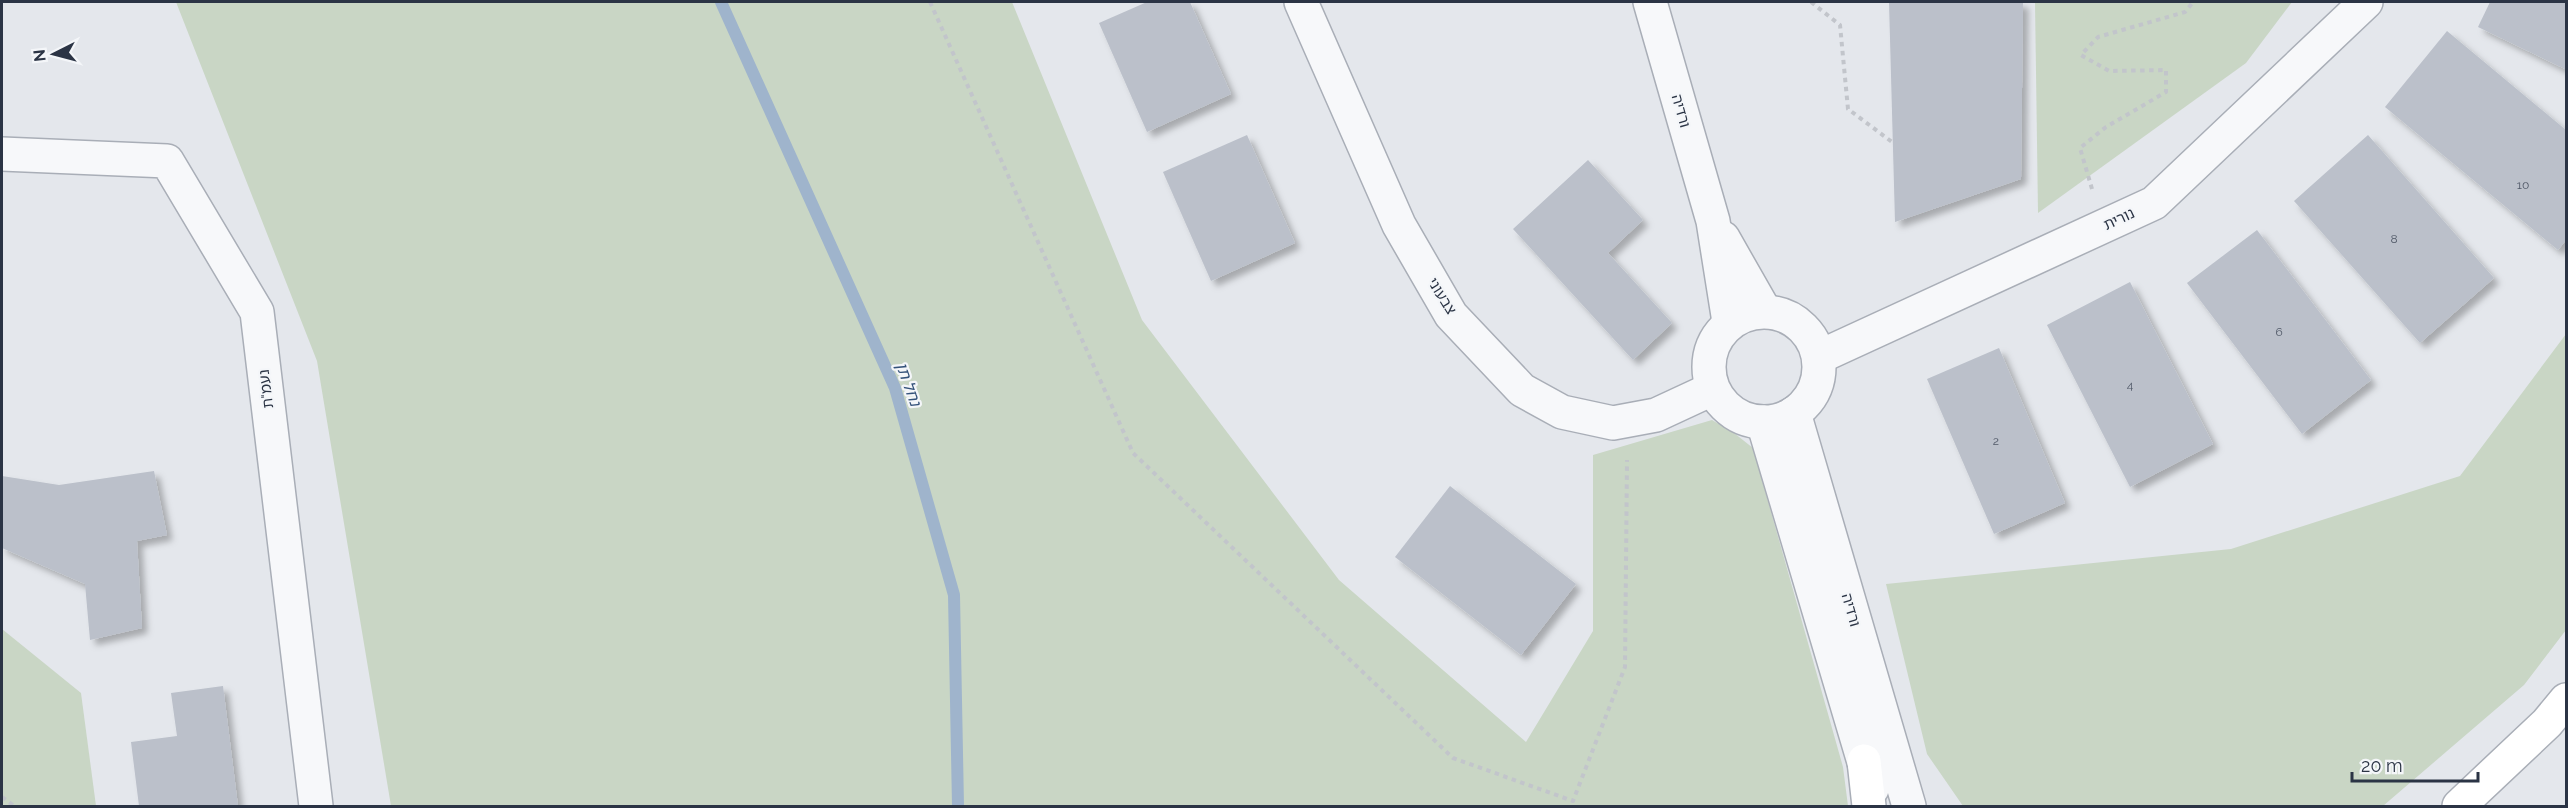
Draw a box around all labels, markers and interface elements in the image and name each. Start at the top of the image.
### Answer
north arrow [24,24,84,84]
text: N [29,48,50,63]
street label: ורדיה [1668,92,1694,130]
house number: 10 [2517,178,2529,192]
street label: נורית [2101,204,2137,234]
house number: 8 [2390,232,2398,246]
street label: צבעוני [1424,274,1460,318]
house number: 6 [2275,325,2283,339]
water label: נחל תן [892,360,926,410]
street label: נעמ"ת [255,368,277,410]
house number: 4 [2127,378,2134,392]
house number: 2 [1993,434,1999,448]
street label: ורדיה [1838,591,1864,629]
scale bar [2352,745,2478,783]
text: 20 m [2361,755,2403,776]

